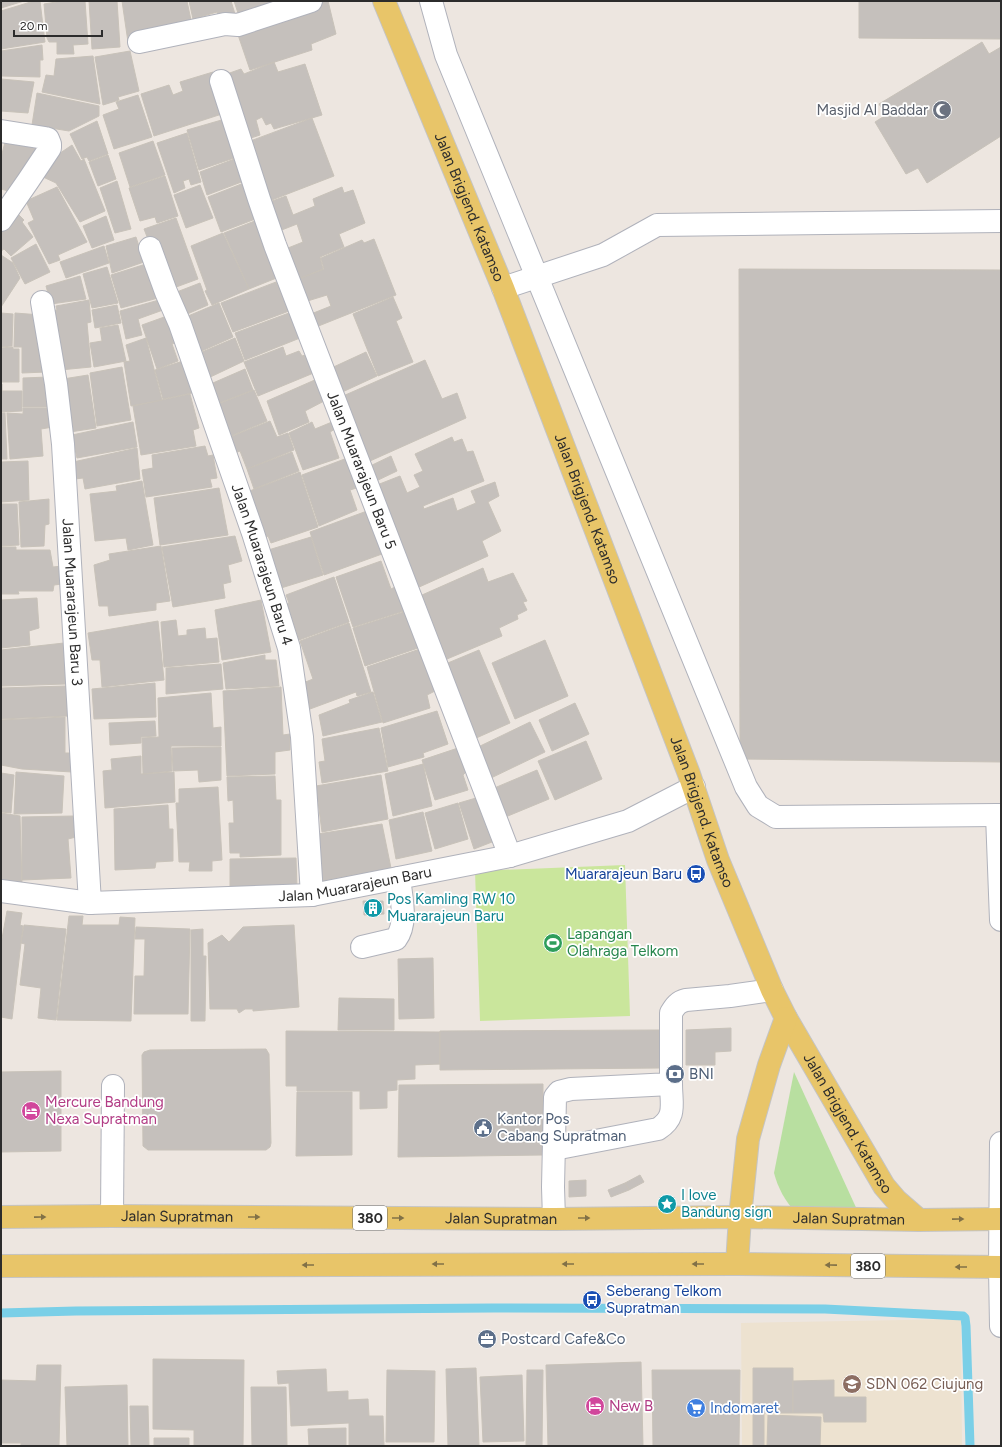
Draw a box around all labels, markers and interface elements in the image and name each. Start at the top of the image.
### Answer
scale bar [14,12,102,38]
text: 20 m [20,19,48,33]
mosque icon: Masjid Al Baddar [931,99,953,121]
place label: Masjid Al Baddar [816,101,928,119]
street label: Jalan Brigjend. Katamso [431,130,508,284]
street label: Jalan Muararajeun Baru 5 [323,389,400,552]
street label: Jalan Brigjend. Katamso [551,431,625,587]
street label: Jalan Muararajeun Baru 4 [228,481,297,648]
street label: Jalan Muararajeun Baru 3 [58,518,86,686]
street label: Jalan Brigjend. Katamso [666,733,738,891]
street label: Jalan Muararajeun Baru [278,863,433,905]
bus stop icon: Muararajeun Baru [685,863,707,885]
place label: Muararajeun Baru [565,865,682,883]
place label: Pos Kamling RW 10 Muararajeun Baru [387,890,515,925]
building icon: Pos Kamling RW 10 Muararajeun Baru [362,897,384,919]
place label: Lapangan Olahraga Telkom [567,925,678,960]
sports icon: Lapangan Olahraga Telkom [542,932,564,954]
street label: Jalan Brigjend. Katamso [800,1050,896,1198]
bank icon: BNI [664,1063,686,1085]
place label: BNI [689,1065,714,1083]
place label: Mercure Bandung Nexa Supratman [45,1093,164,1128]
hotel icon: Mercure Bandung Nexa Supratman [20,1100,42,1122]
place label: Kantor Pos Cabang Supratman [497,1110,626,1145]
public building icon: Kantor Pos Cabang Supratman [472,1117,494,1139]
place label: I love Bandung sign [681,1186,772,1221]
place icon: I love Bandung sign [656,1193,678,1215]
road number: 380 [353,1206,387,1230]
street label: Jalan Supratman [121,1207,233,1226]
street label: Jalan Supratman [445,1209,557,1228]
street label: Jalan Supratman [793,1209,905,1229]
one-way arrow [34,1214,47,1220]
one-way arrow [248,1214,261,1220]
one-way arrow [392,1215,405,1221]
one-way arrow [578,1215,591,1221]
one-way arrow [952,1216,965,1222]
road number: 380 [851,1254,885,1278]
one-way arrow [431,1261,444,1267]
one-way arrow [561,1261,574,1267]
one-way arrow [691,1261,704,1267]
one-way arrow [301,1262,314,1268]
one-way arrow [824,1262,837,1268]
one-way arrow [954,1264,967,1270]
place label: Seberang Telkom Supratman [606,1282,721,1317]
bus stop icon: Seberang Telkom Supratman [581,1289,603,1311]
office icon: Postcard Cafe&Co [476,1328,498,1350]
place label: Postcard Cafe&Co [501,1330,626,1348]
school or university icon: SDN 062 Ciujung [841,1373,863,1395]
place label: SDN 062 Ciujung [866,1375,983,1393]
hotel icon: New B [584,1395,606,1417]
place label: New B [609,1397,653,1415]
supermarket icon: Indomaret [685,1397,707,1419]
place label: Indomaret [710,1399,780,1417]

